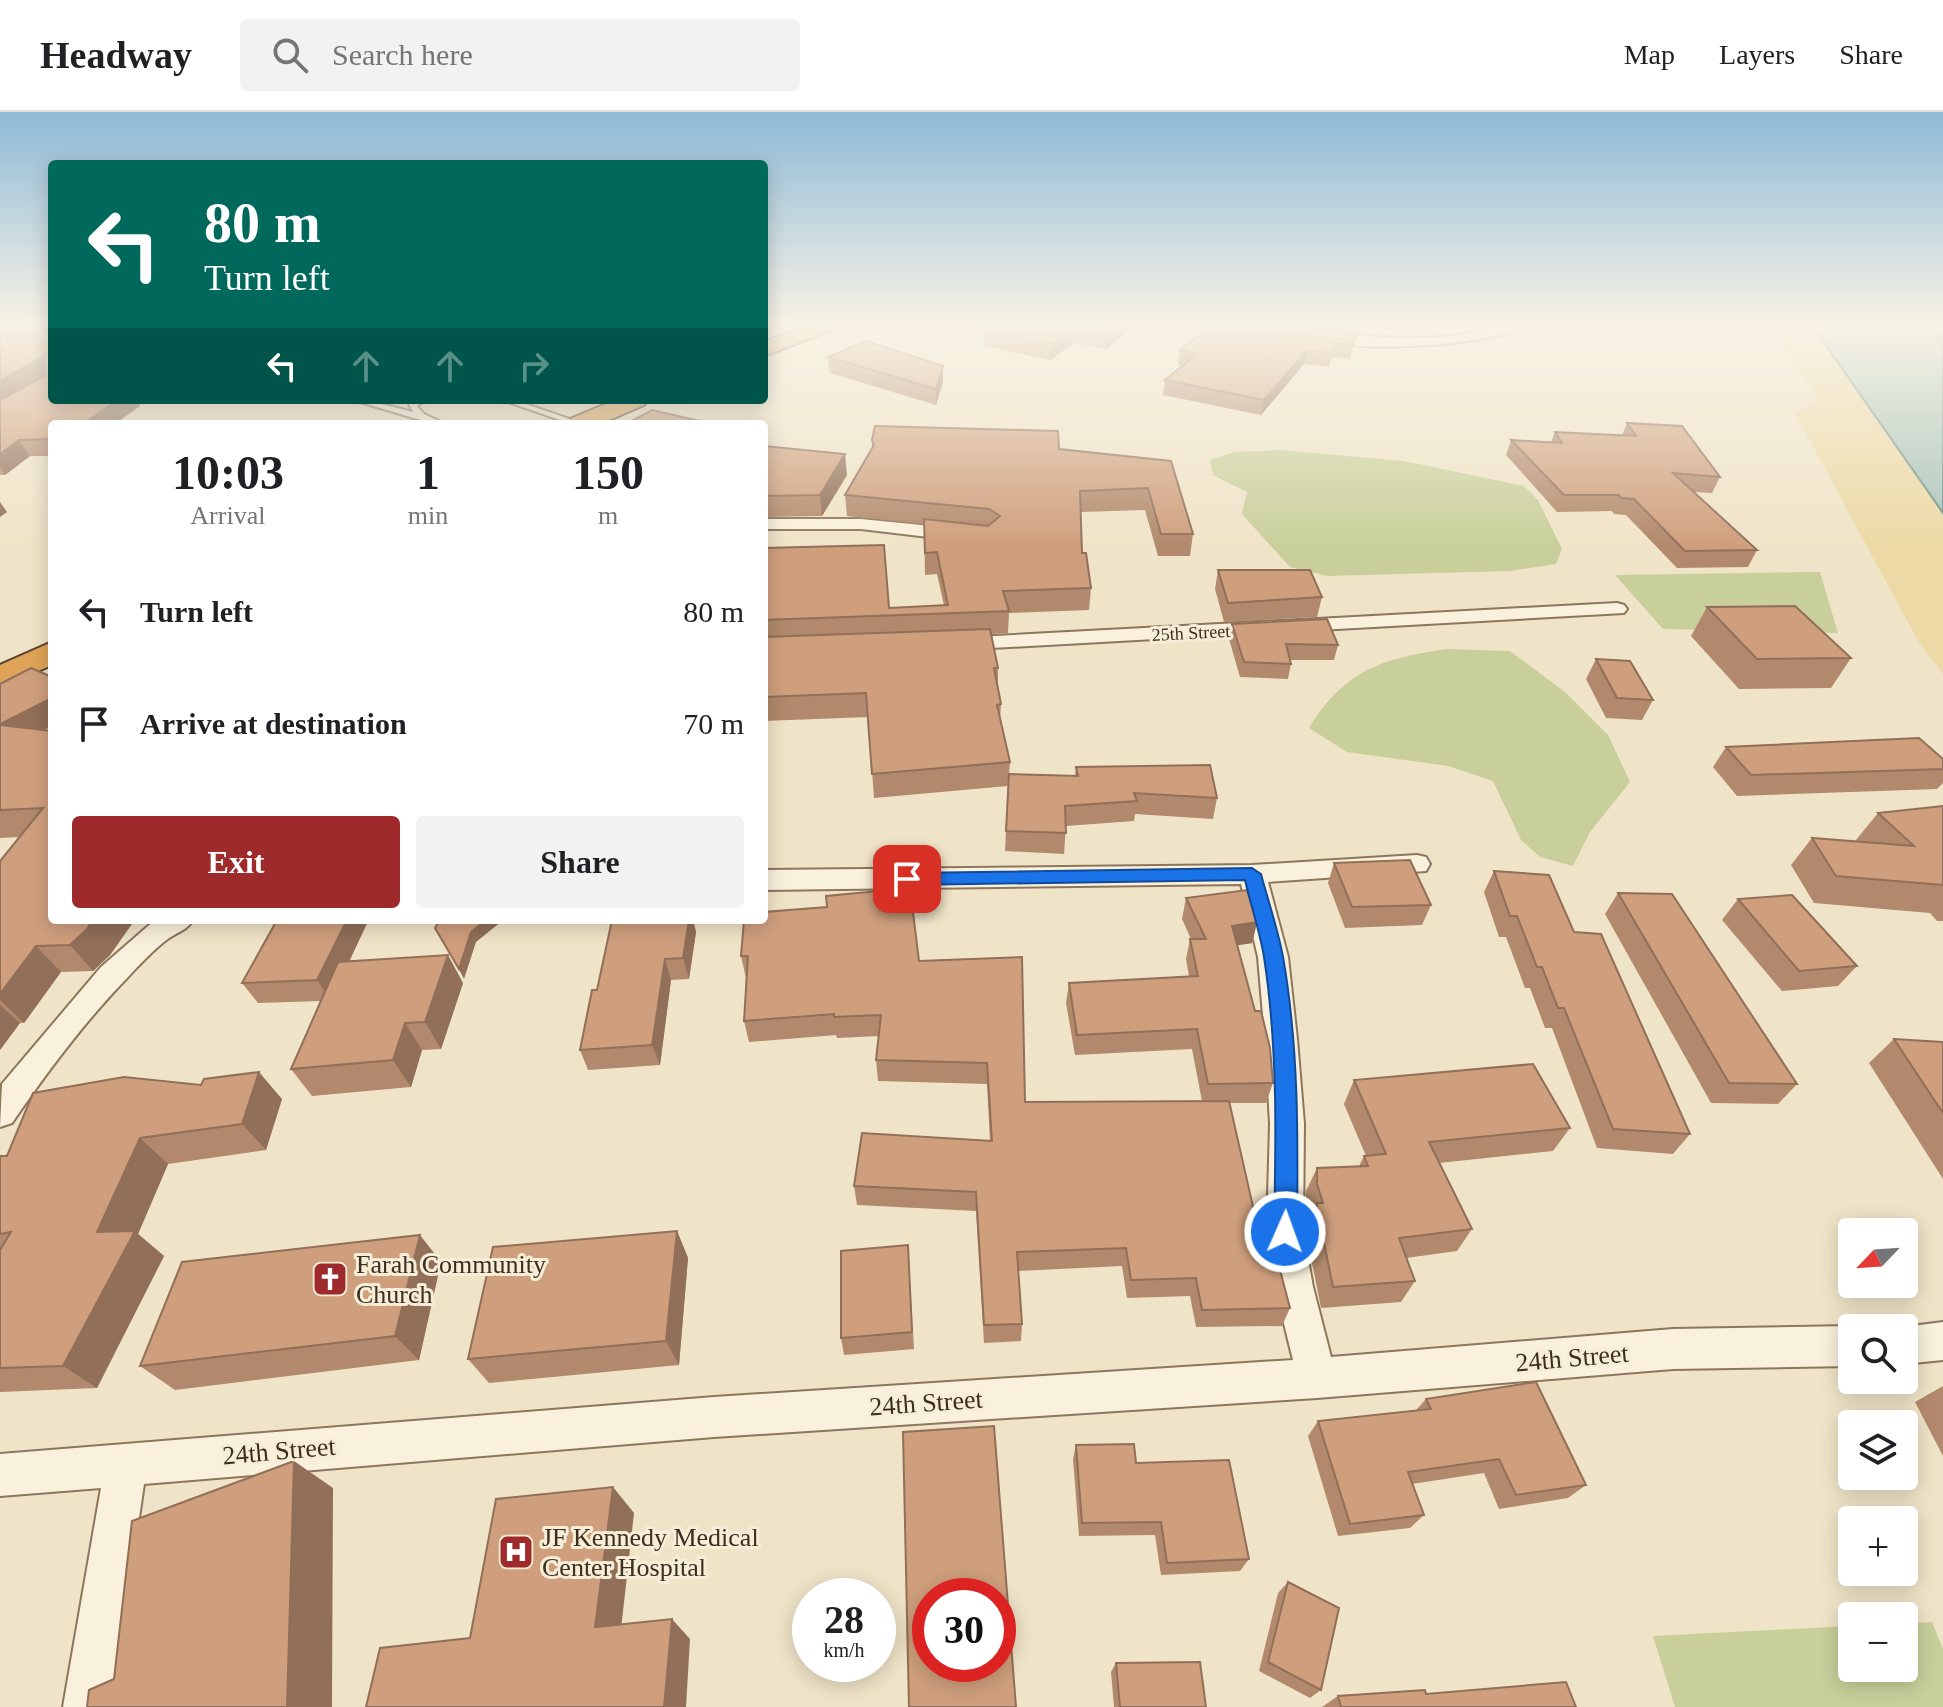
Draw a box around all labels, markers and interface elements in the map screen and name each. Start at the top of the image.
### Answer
search box [240,19,800,91]
icon: search [268,33,312,77]
text: Headway [40,34,192,76]
text: Search here [332,38,473,71]
text: Map [1624,39,1675,70]
text: Layers [1719,39,1795,70]
text: Share [1839,39,1903,70]
icon: left [72,192,176,296]
text: 80 m [204,192,321,254]
text: Turn left [204,258,330,298]
icon: left [260,344,304,388]
icon: ahead [344,344,388,388]
icon: ahead [428,344,472,388]
icon: right [512,344,556,388]
text: 10:03 [172,446,284,499]
text: 1 [416,446,440,499]
text: 150 [572,446,644,499]
text: Arrival [190,501,265,530]
text: min [408,501,448,530]
text: m [598,501,618,530]
icon: left [72,590,116,634]
text: Turn left [140,595,253,628]
text: 80 m [683,595,744,628]
street label: 25th Street [1151,621,1231,645]
icon: arrive [72,702,116,746]
text: Arrive at destination [140,707,407,740]
text: 70 m [683,707,744,740]
button: Exit [72,816,400,908]
button: Share [416,816,744,908]
pin [873,845,941,913]
icon: arrive [885,857,929,901]
position arrow [1243,1190,1327,1274]
north arrow [1838,1218,1918,1298]
map controls [1838,1218,1918,1682]
place label: Farah Community Church [356,1250,546,1309]
church icon: Farah Community Church [311,1260,349,1298]
button: search [1838,1314,1918,1394]
street label: 24th Street [1514,1339,1631,1377]
street label: 24th Street [868,1385,984,1421]
button: layers [1838,1410,1918,1490]
street label: 24th Street [221,1432,338,1470]
button: + [1838,1506,1918,1586]
place label: JF Kennedy Medical Center Hospital [542,1523,759,1582]
hospital icon: JF Kennedy Medical Center Hospital [497,1533,535,1571]
speed limit sign: 30 [912,1578,1016,1682]
text: 28 [824,1597,864,1642]
button: − [1838,1602,1918,1682]
text: km/h [823,1639,865,1661]

